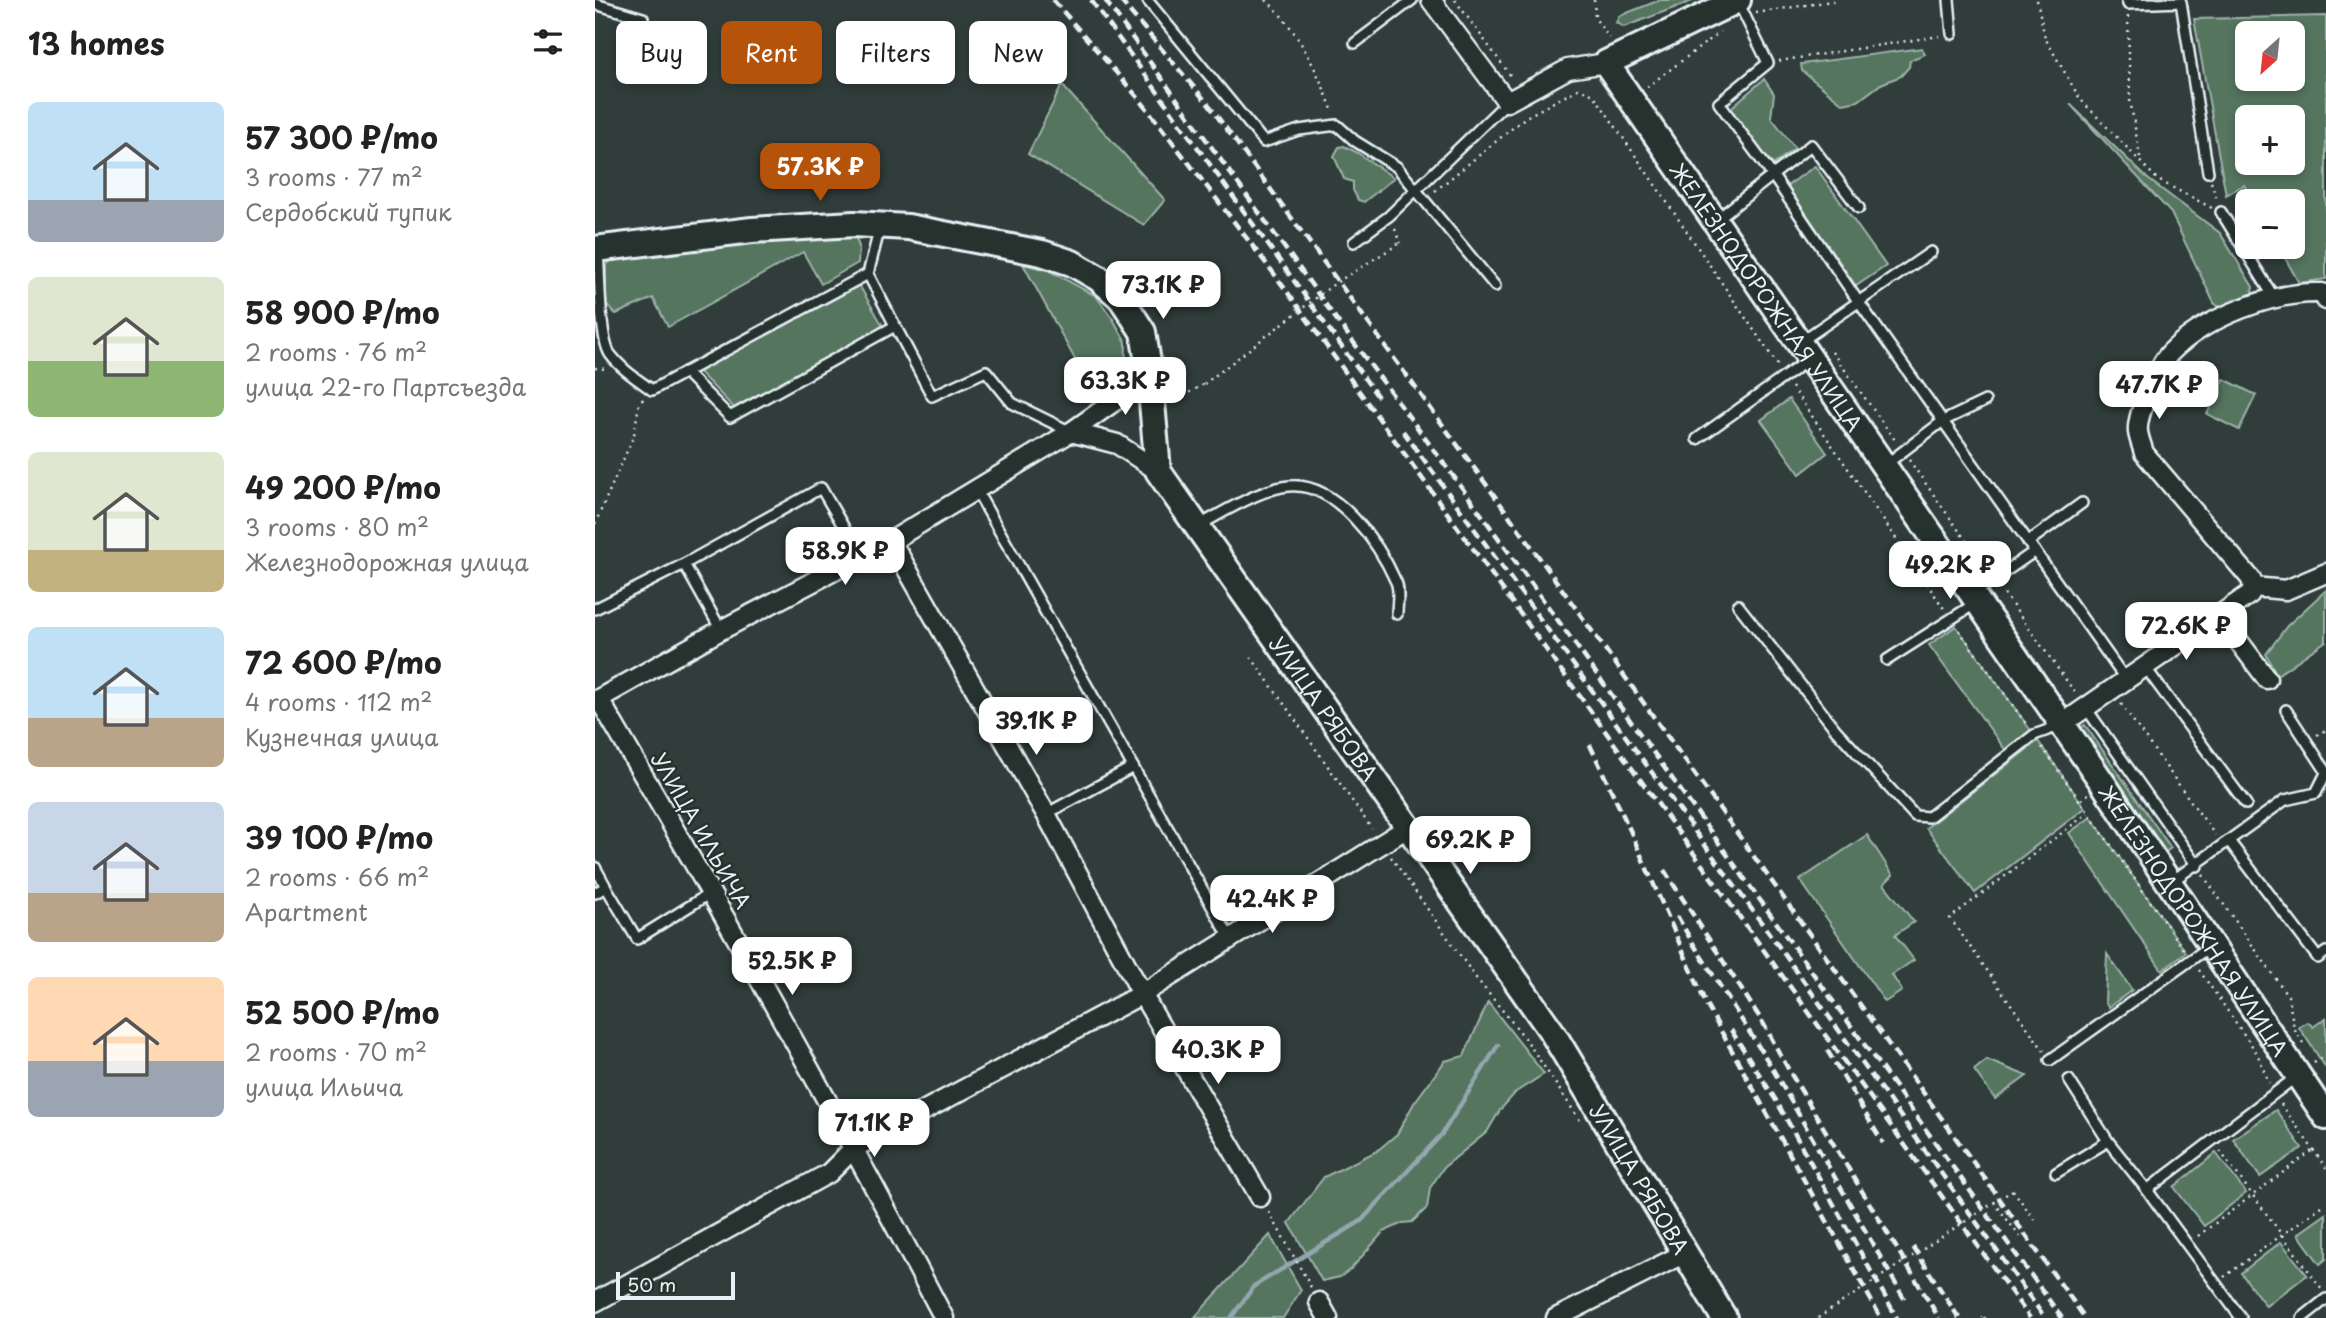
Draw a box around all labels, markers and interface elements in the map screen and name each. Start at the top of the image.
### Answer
text: 13 homes [28,20,165,65]
chip: Buy [616,21,707,84]
chip: Rent [721,21,822,84]
chip: Filters [836,21,955,84]
chip: New [969,21,1067,84]
north arrow [2235,21,2305,91]
map controls [2235,21,2305,259]
icon: filters [529,23,567,61]
button: + [2235,105,2305,175]
text: 57 300 ₽/mo [245,114,438,159]
icon: home [84,130,168,214]
pin: 57.3K ₽ [755,144,885,203]
text: 57.3K ₽ [776,148,864,183]
street label: ЖЕЛЕЗНОДОРОЖНАЯ УЛИЦА [1663,156,1871,438]
text: 3 rooms · 77 m² [245,159,423,194]
button: − [2235,189,2305,259]
text: Сердобский тупик [245,194,452,229]
pin: 73.1K ₽ [1098,262,1228,321]
text: 73.1K ₽ [1122,266,1204,301]
text: 58 900 ₽/mo [245,289,440,334]
icon: home [84,305,168,389]
text: 2 rooms · 76 m² [245,334,427,369]
pin: 63.3K ₽ [1060,358,1190,417]
text: 63.3K ₽ [1080,362,1170,397]
pin: 47.7K ₽ [2094,362,2224,421]
text: 47.7K ₽ [2115,366,2203,401]
text: улица 22-го Партсъезда [245,369,526,404]
text: 49 200 ₽/mo [245,464,441,509]
icon: home [84,480,168,564]
text: 3 rooms · 80 m² [245,509,429,544]
pin: 58.9K ₽ [780,528,910,587]
text: 58.9K ₽ [802,532,888,567]
pin: 49.2K ₽ [1885,542,2015,601]
text: Железнодорожная улица [245,544,529,579]
text: 49.2K ₽ [1905,546,1995,581]
pin: 72.6K ₽ [2121,602,2251,662]
text: 72.6K ₽ [2141,607,2231,642]
street label: УЛИЦА РЯБОВА [1262,629,1387,787]
text: 72 600 ₽/mo [245,639,442,684]
icon: home [84,655,168,739]
text: 4 rooms · 112 m² [245,684,432,719]
pin: 39.1K ₽ [971,698,1101,757]
text: 39.1K ₽ [995,702,1077,737]
text: Кузнечная улица [245,719,439,754]
street label: УЛИЦА ИЛЬИЧА [644,746,760,914]
street label: ЖЕЛЕЗНОДОРОЖНАЯ УЛИЦА [2092,778,2297,1062]
text: 39 100 ₽/mo [245,814,433,859]
pin: 69.2K ₽ [1405,816,1535,876]
text: 69.2K ₽ [1425,821,1515,856]
icon: home [84,830,168,914]
text: 2 rooms · 66 m² [245,859,429,894]
pin: 42.4K ₽ [1207,876,1337,935]
text: 42.4K ₽ [1226,880,1318,915]
text: Apartment [245,894,368,929]
pin: 52.5K ₽ [727,937,857,997]
text: 52.5K ₽ [748,942,836,977]
text: 52 500 ₽/mo [245,989,439,1034]
icon: home [84,1005,168,1089]
pin: 40.3K ₽ [1153,1026,1283,1086]
text: 40.3K ₽ [1172,1031,1264,1066]
text: 2 rooms · 70 m² [245,1034,427,1069]
text: улица Ильича [245,1069,403,1104]
street label: УЛИЦА РЯБОВА [1583,1097,1698,1260]
pin: 71.1K ₽ [809,1100,939,1159]
text: 71.1K ₽ [834,1104,914,1139]
scale bar [616,1269,735,1301]
text: 50 m [627,1270,676,1298]

